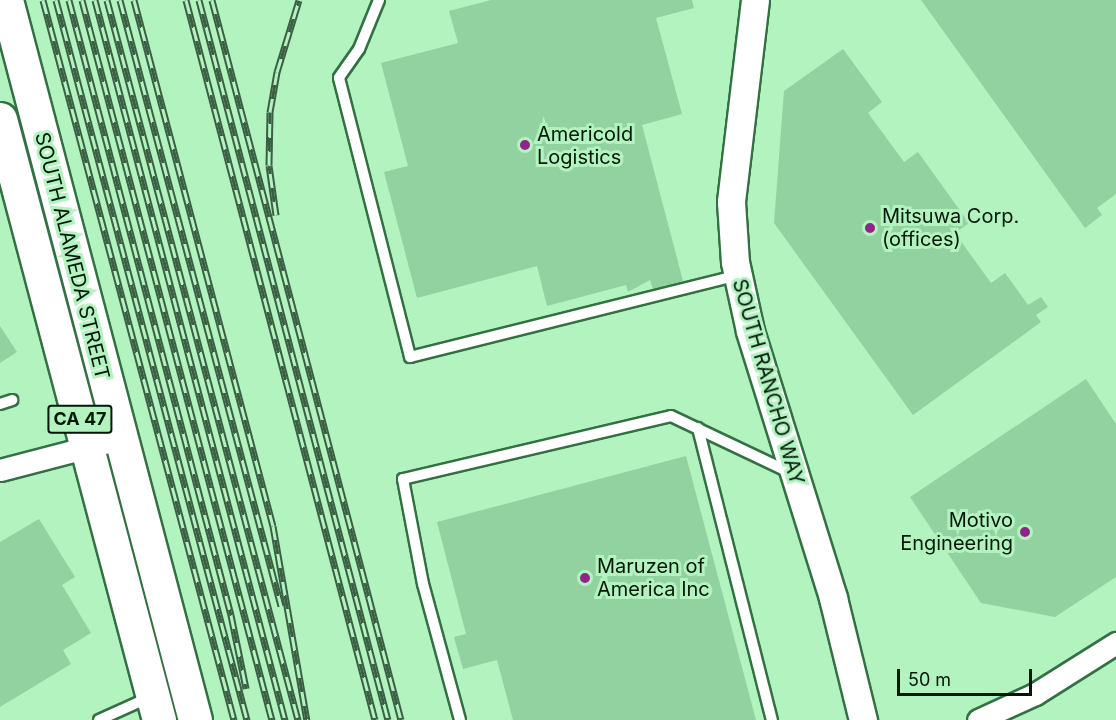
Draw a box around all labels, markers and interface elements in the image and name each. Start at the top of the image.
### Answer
place label: Americold Logistics [537,122,633,169]
street label: SOUTH ALAMEDA STREET [30,130,114,382]
marker: Americold Logistics [518,138,532,152]
place label: Mitsuwa Corp. (offices) [882,204,1019,251]
marker: Mitsuwa Corp. (offices) [863,221,877,235]
street label: SOUTH RANCHO WAY [727,276,809,488]
road number: CA 47 [47,404,113,434]
place label: Motivo Engineering [900,508,1013,555]
marker: Motivo Engineering [1018,525,1032,539]
place label: Maruzen of America Inc [597,554,710,601]
marker: Maruzen of America Inc [578,571,592,585]
scale bar [900,657,1035,695]
text: 50 m [908,669,951,690]

